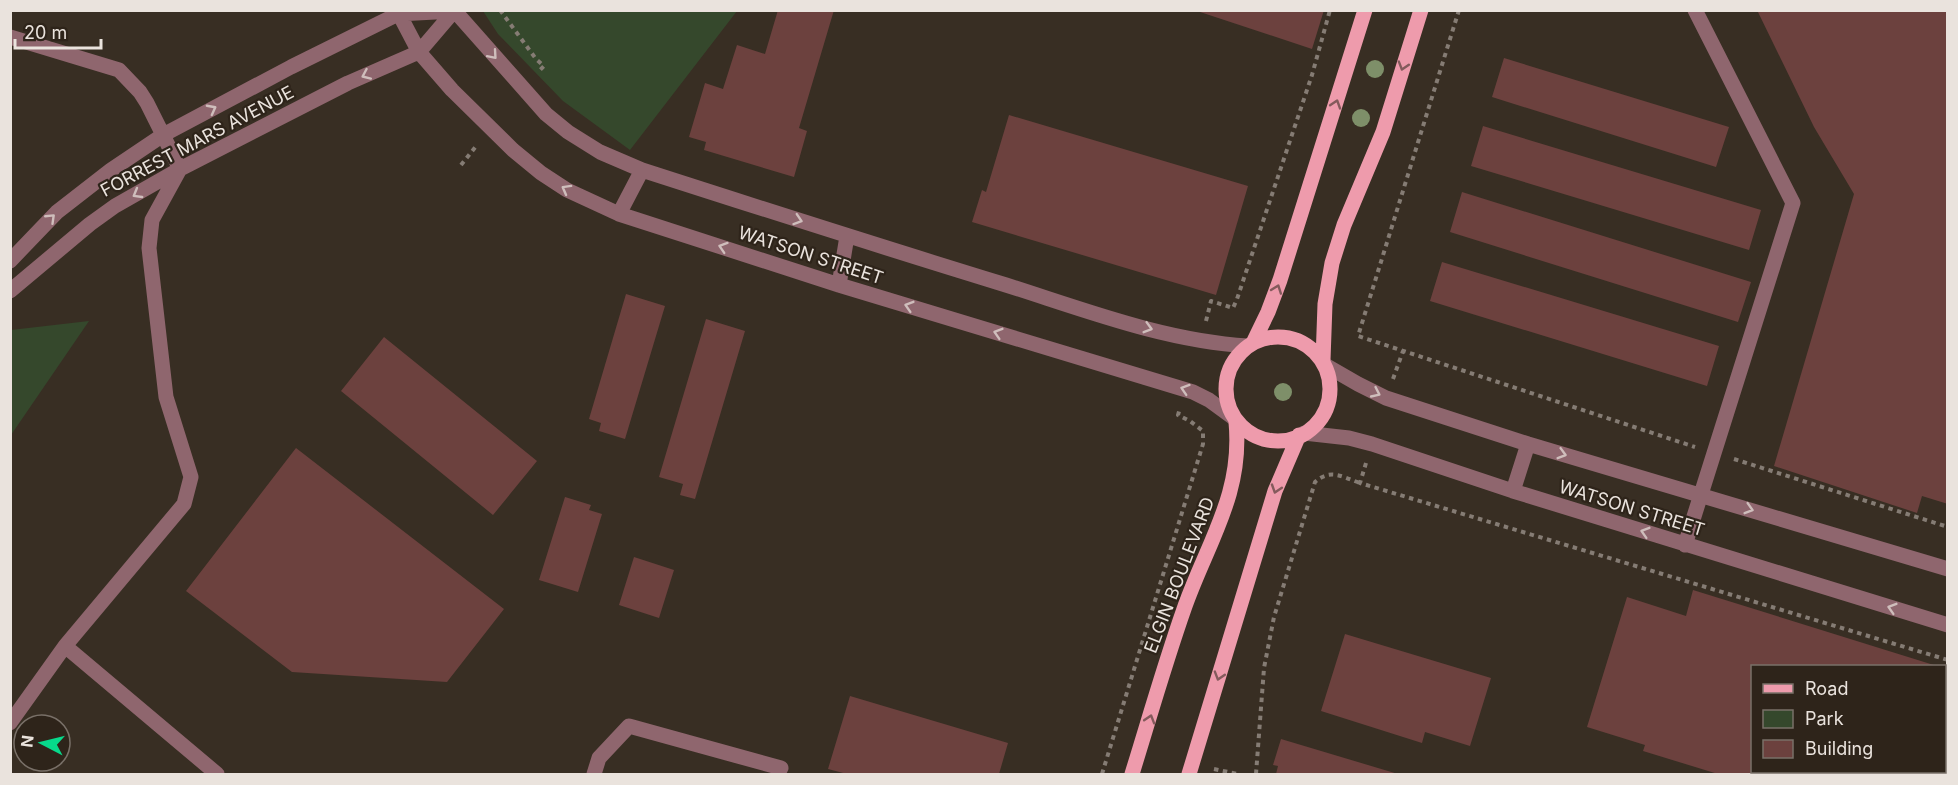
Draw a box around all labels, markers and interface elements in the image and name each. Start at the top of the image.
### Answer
scale bar [15,12,100,50]
text: 20 m [24,22,67,43]
one-way arrow [486,49,497,59]
one-way arrow [1398,60,1410,71]
one-way arrow [361,68,372,80]
street label: FORREST MARS AVENUE [97,81,297,201]
one-way arrow [1329,99,1341,110]
one-way arrow [205,105,216,116]
one-way arrow [562,185,572,196]
one-way arrow [132,187,143,198]
one-way arrow [792,213,803,226]
one-way arrow [44,214,54,225]
street label: WATSON STREET [736,222,886,288]
one-way arrow [718,242,729,255]
one-way arrow [1269,284,1282,295]
one-way arrow [904,301,915,313]
one-way arrow [1142,321,1153,333]
one-way arrow [993,328,1004,340]
one-way arrow [1180,384,1191,397]
one-way arrow [1370,386,1381,398]
one-way arrow [1556,447,1567,459]
street label: WATSON STREET [1557,476,1707,540]
one-way arrow [1271,483,1283,494]
street label: ELGIN BOULEVARD [1140,494,1218,656]
one-way arrow [1743,502,1754,514]
one-way arrow [1640,527,1651,540]
one-way arrow [1887,603,1897,615]
legend [1751,665,1946,773]
one-way arrow [1214,670,1226,681]
text: Road [1805,678,1848,699]
text: Park [1805,708,1844,729]
north arrow [12,713,72,773]
one-way arrow [1143,714,1155,725]
text: N [16,734,38,748]
text: Building [1805,738,1873,759]

